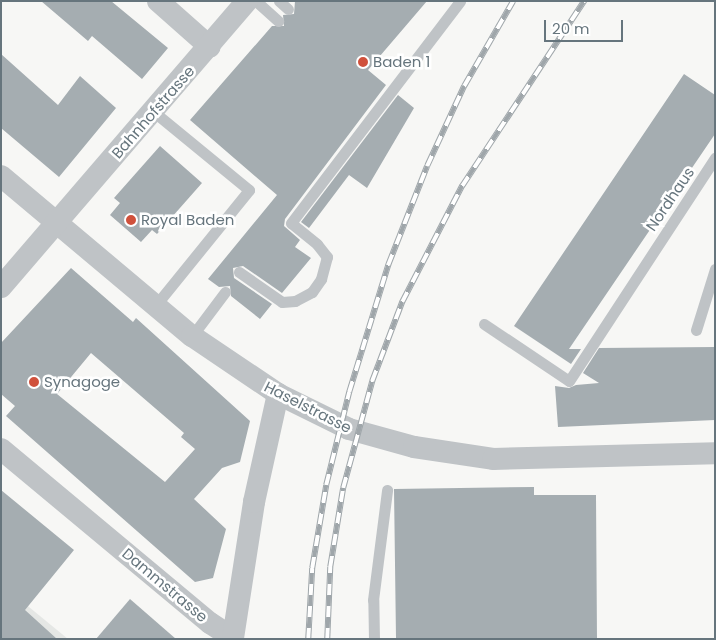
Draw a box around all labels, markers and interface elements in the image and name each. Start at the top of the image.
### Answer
scale bar [546,10,625,42]
text: 20 m [552,18,590,39]
place label: Baden 1 [373,53,430,71]
marker: Baden 1 [357,56,369,68]
street label: Bahnhofstrasse [108,62,198,162]
street label: Nordhaus [642,164,698,234]
place label: Royal Baden [141,211,234,229]
marker: Royal Baden [125,214,137,226]
place label: Synagoge [44,373,120,391]
marker: Synagoge [28,376,40,388]
street label: Haselstrasse [261,377,355,437]
street label: Dammstrasse [119,544,211,626]

